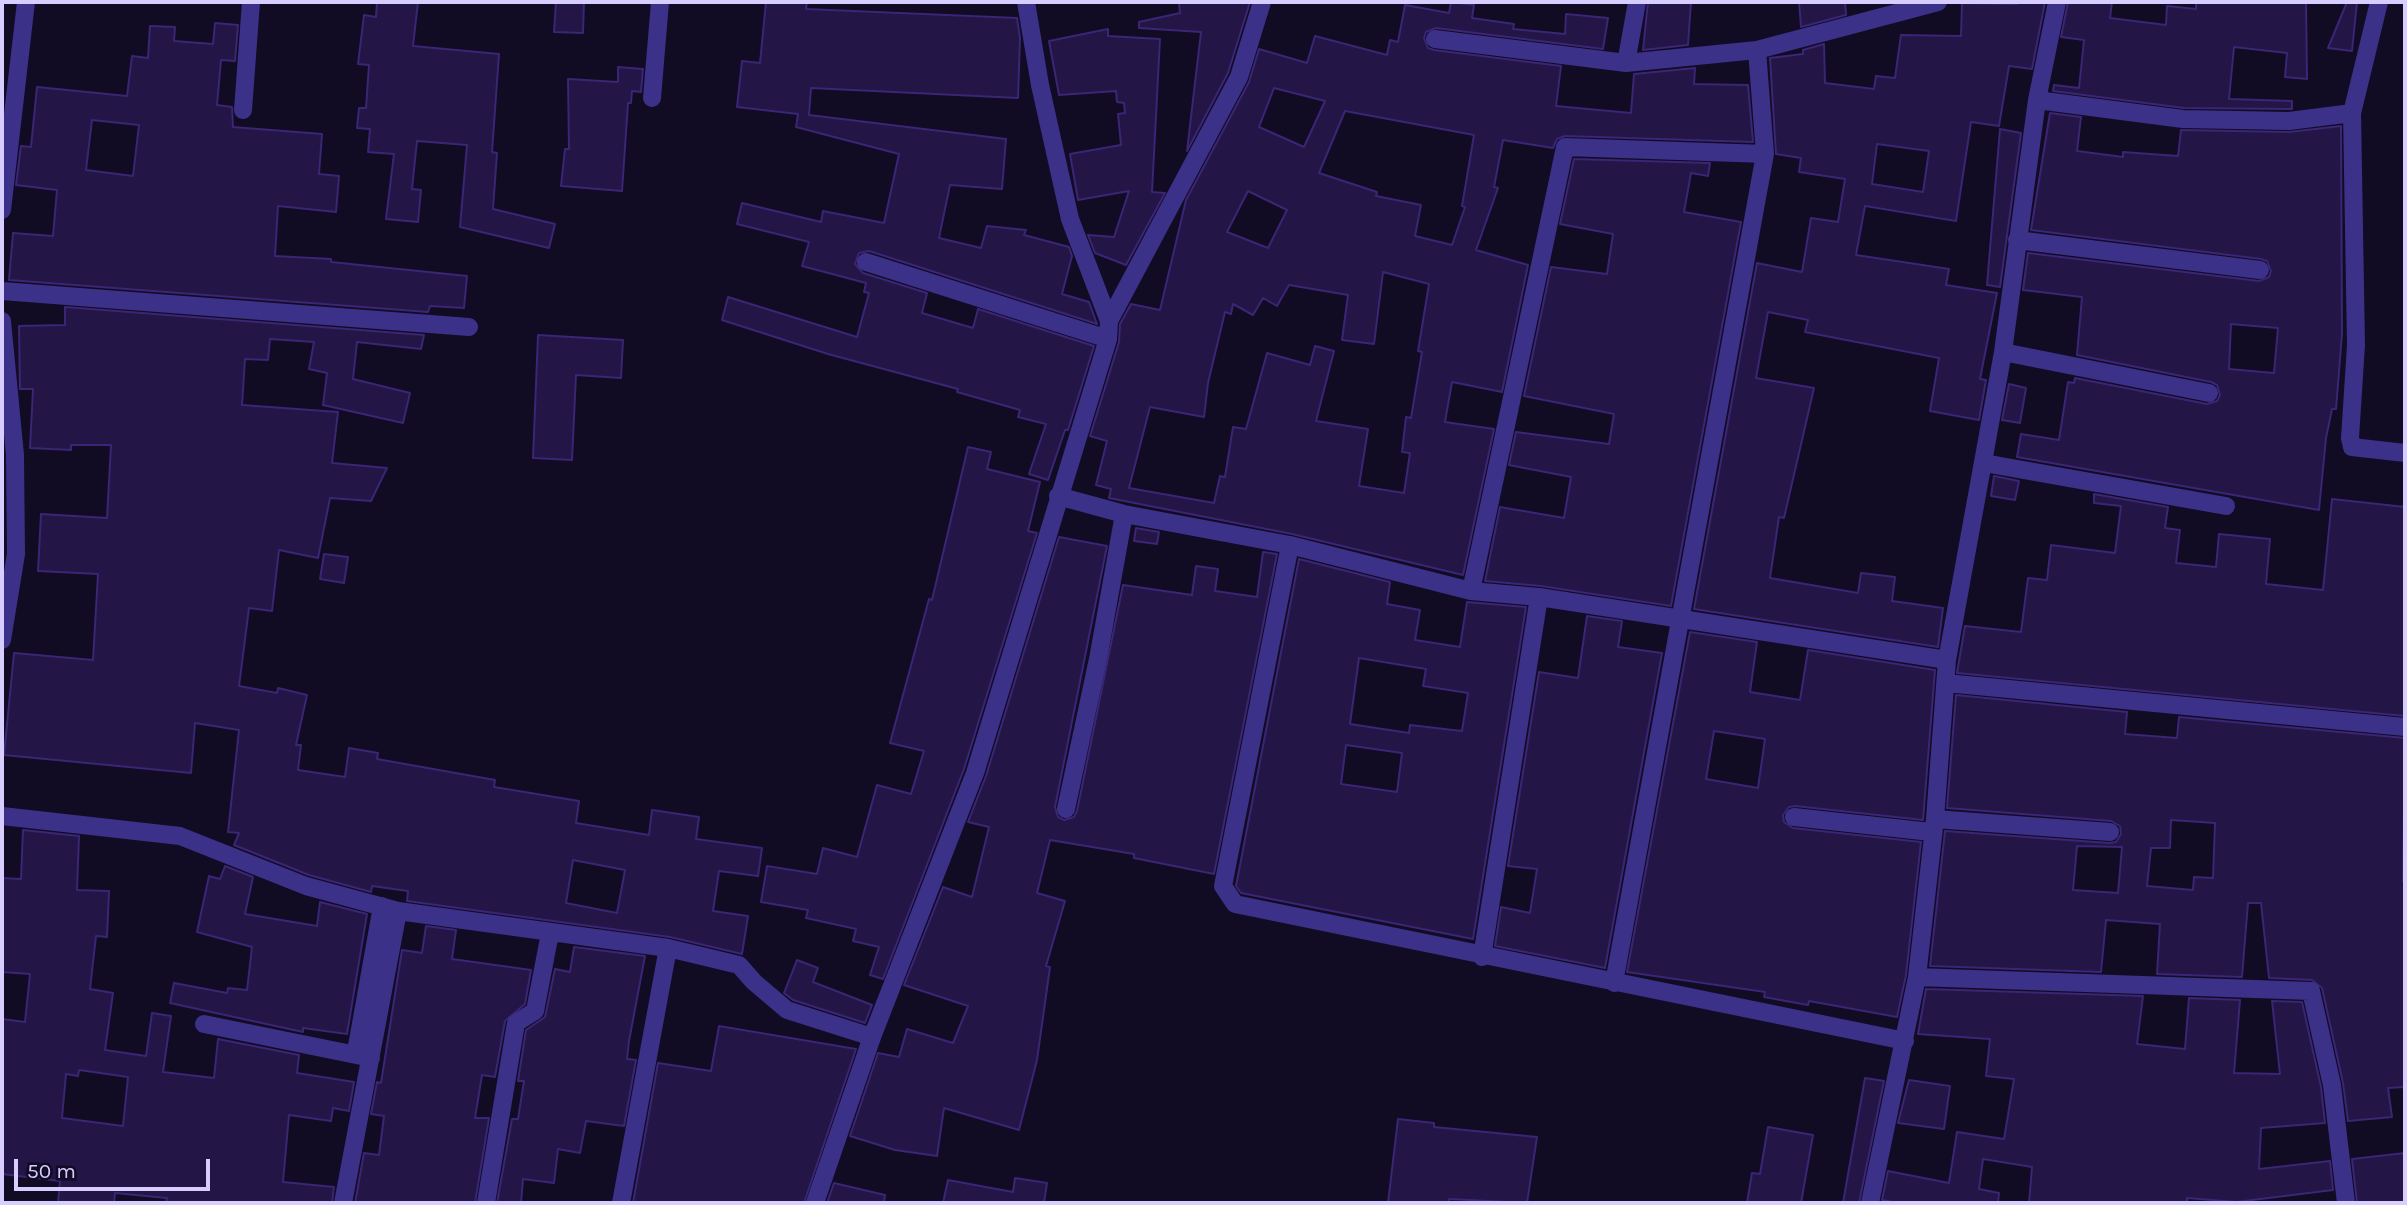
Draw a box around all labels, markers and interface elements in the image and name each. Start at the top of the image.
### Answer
scale bar [18,1146,214,1190]
text: 50 m [27,1159,76,1183]

